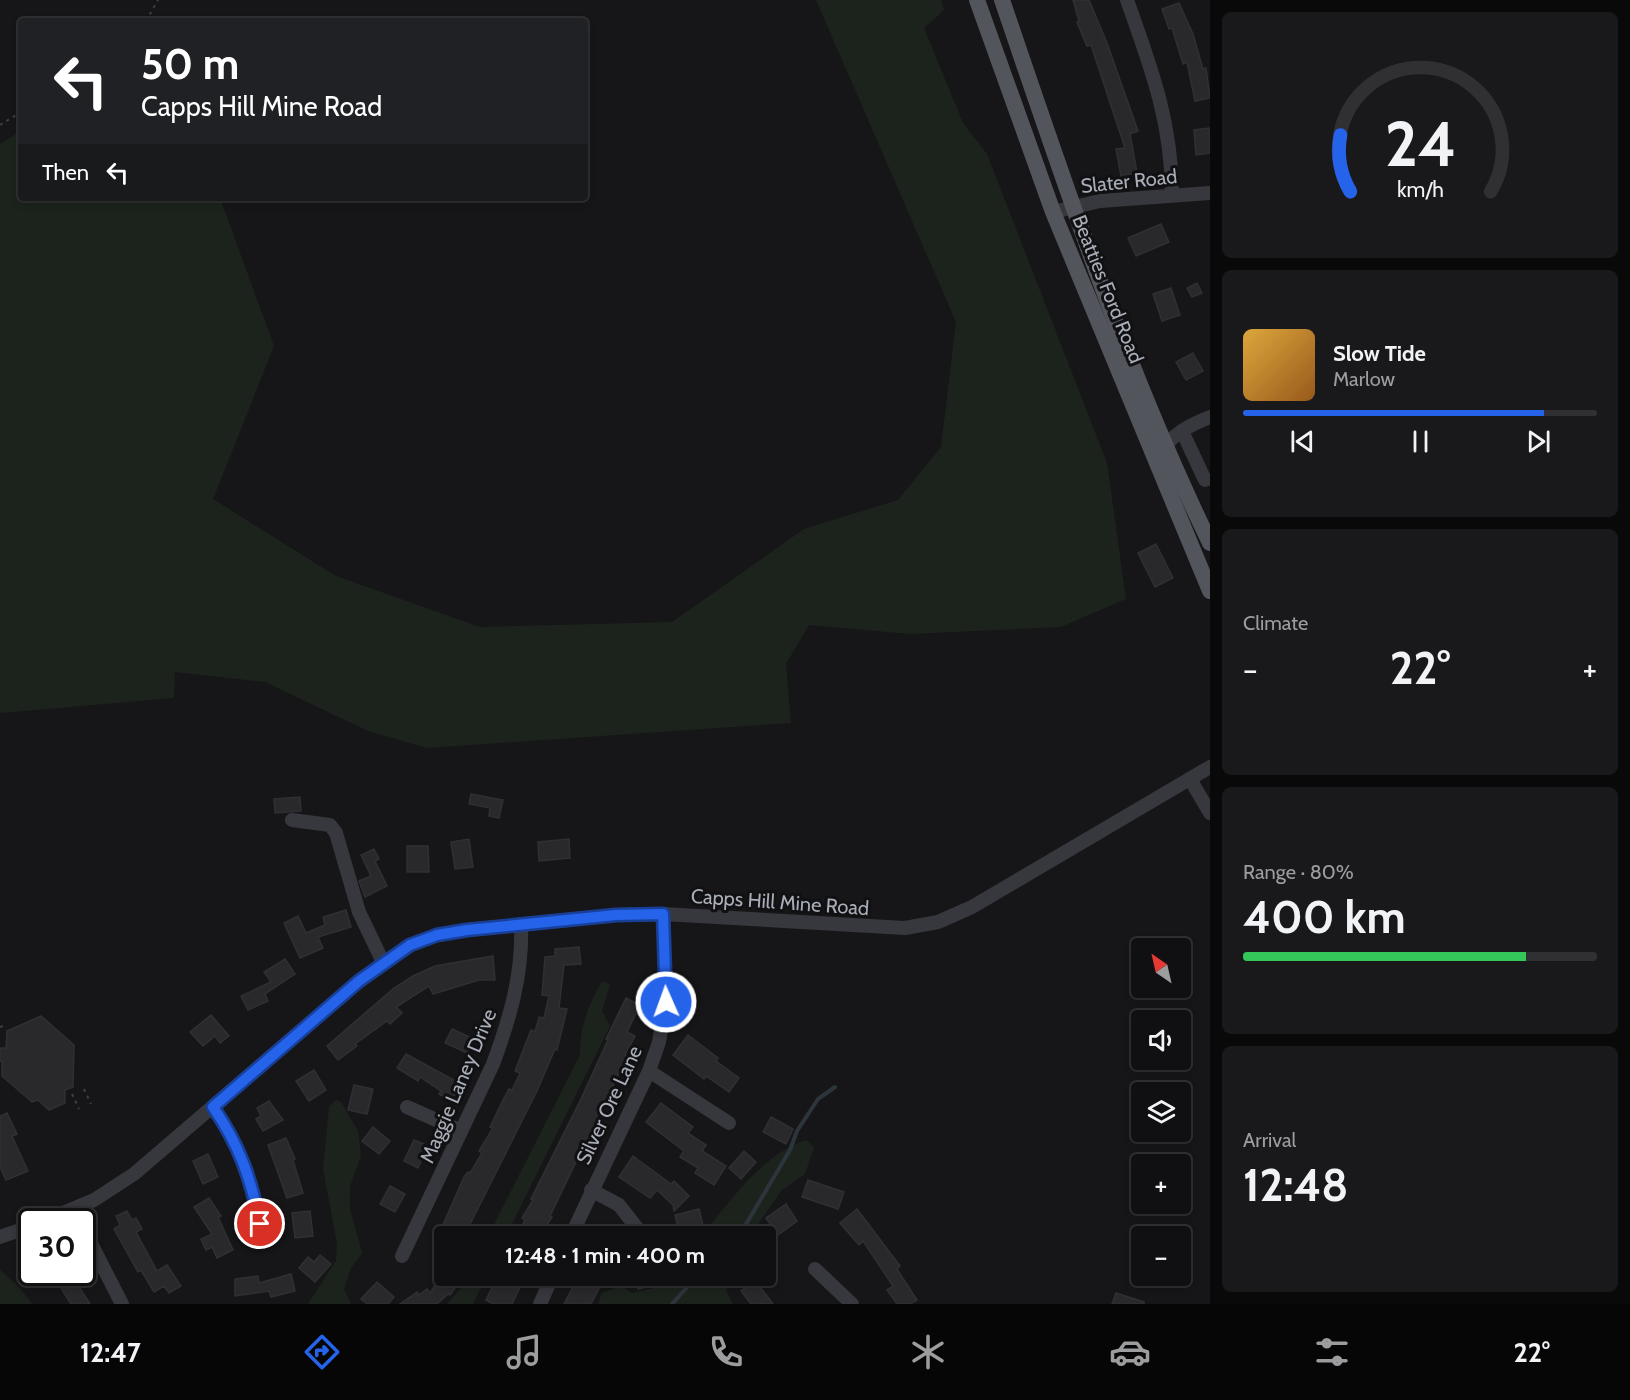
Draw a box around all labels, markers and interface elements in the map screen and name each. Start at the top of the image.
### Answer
text: 50 m [141,38,239,90]
icon: left [42,42,120,120]
text: Capps Hill Mine Road [141,90,382,123]
text: 24 [1384,106,1456,182]
icon: left [101,156,134,189]
text: Then [42,159,89,186]
street label: Slater Road [1080,164,1178,198]
text: km/h [1397,177,1443,203]
street label: Beatties Ford Road [1067,211,1149,367]
text: Slow Tide [1333,340,1426,367]
text: Marlow [1333,367,1395,391]
icon: previous [1286,425,1319,458]
icon: pause [1404,425,1437,458]
icon: next [1522,425,1555,458]
text: Climate [1243,611,1308,635]
text: 22° [1390,641,1450,695]
text: − [1243,649,1258,689]
text: + [1582,649,1597,689]
text: Range · 80% [1243,860,1354,884]
street label: Capps Hill Mine Road [690,884,870,920]
text: 400 km [1243,890,1406,944]
north arrow [1131,938,1191,998]
map controls [1131,938,1191,1286]
position arrow [634,970,698,1034]
street label: Maggie Laney Drive [415,1005,501,1167]
button: sound [1131,1010,1191,1070]
street label: Silver Ore Lane [571,1042,647,1168]
button: layers [1131,1082,1191,1142]
text: Arrival [1243,1128,1296,1152]
button: + [1131,1154,1191,1214]
text: 12:48 [1243,1158,1349,1212]
pin [234,1198,285,1249]
icon: arrive [243,1207,276,1240]
speed limit sign: 30 [18,1208,96,1286]
button: − [1131,1226,1191,1286]
text: 12:48 · 1 min · 400 m [505,1242,705,1269]
icon: directions [301,1331,343,1373]
icon: music [503,1331,545,1373]
icon: phone [705,1331,747,1373]
icon: climate [907,1331,949,1373]
icon: car [1109,1331,1151,1373]
icon: filters [1311,1331,1353,1373]
text: 12:47 [80,1336,141,1369]
text: 22° [1513,1336,1550,1369]

